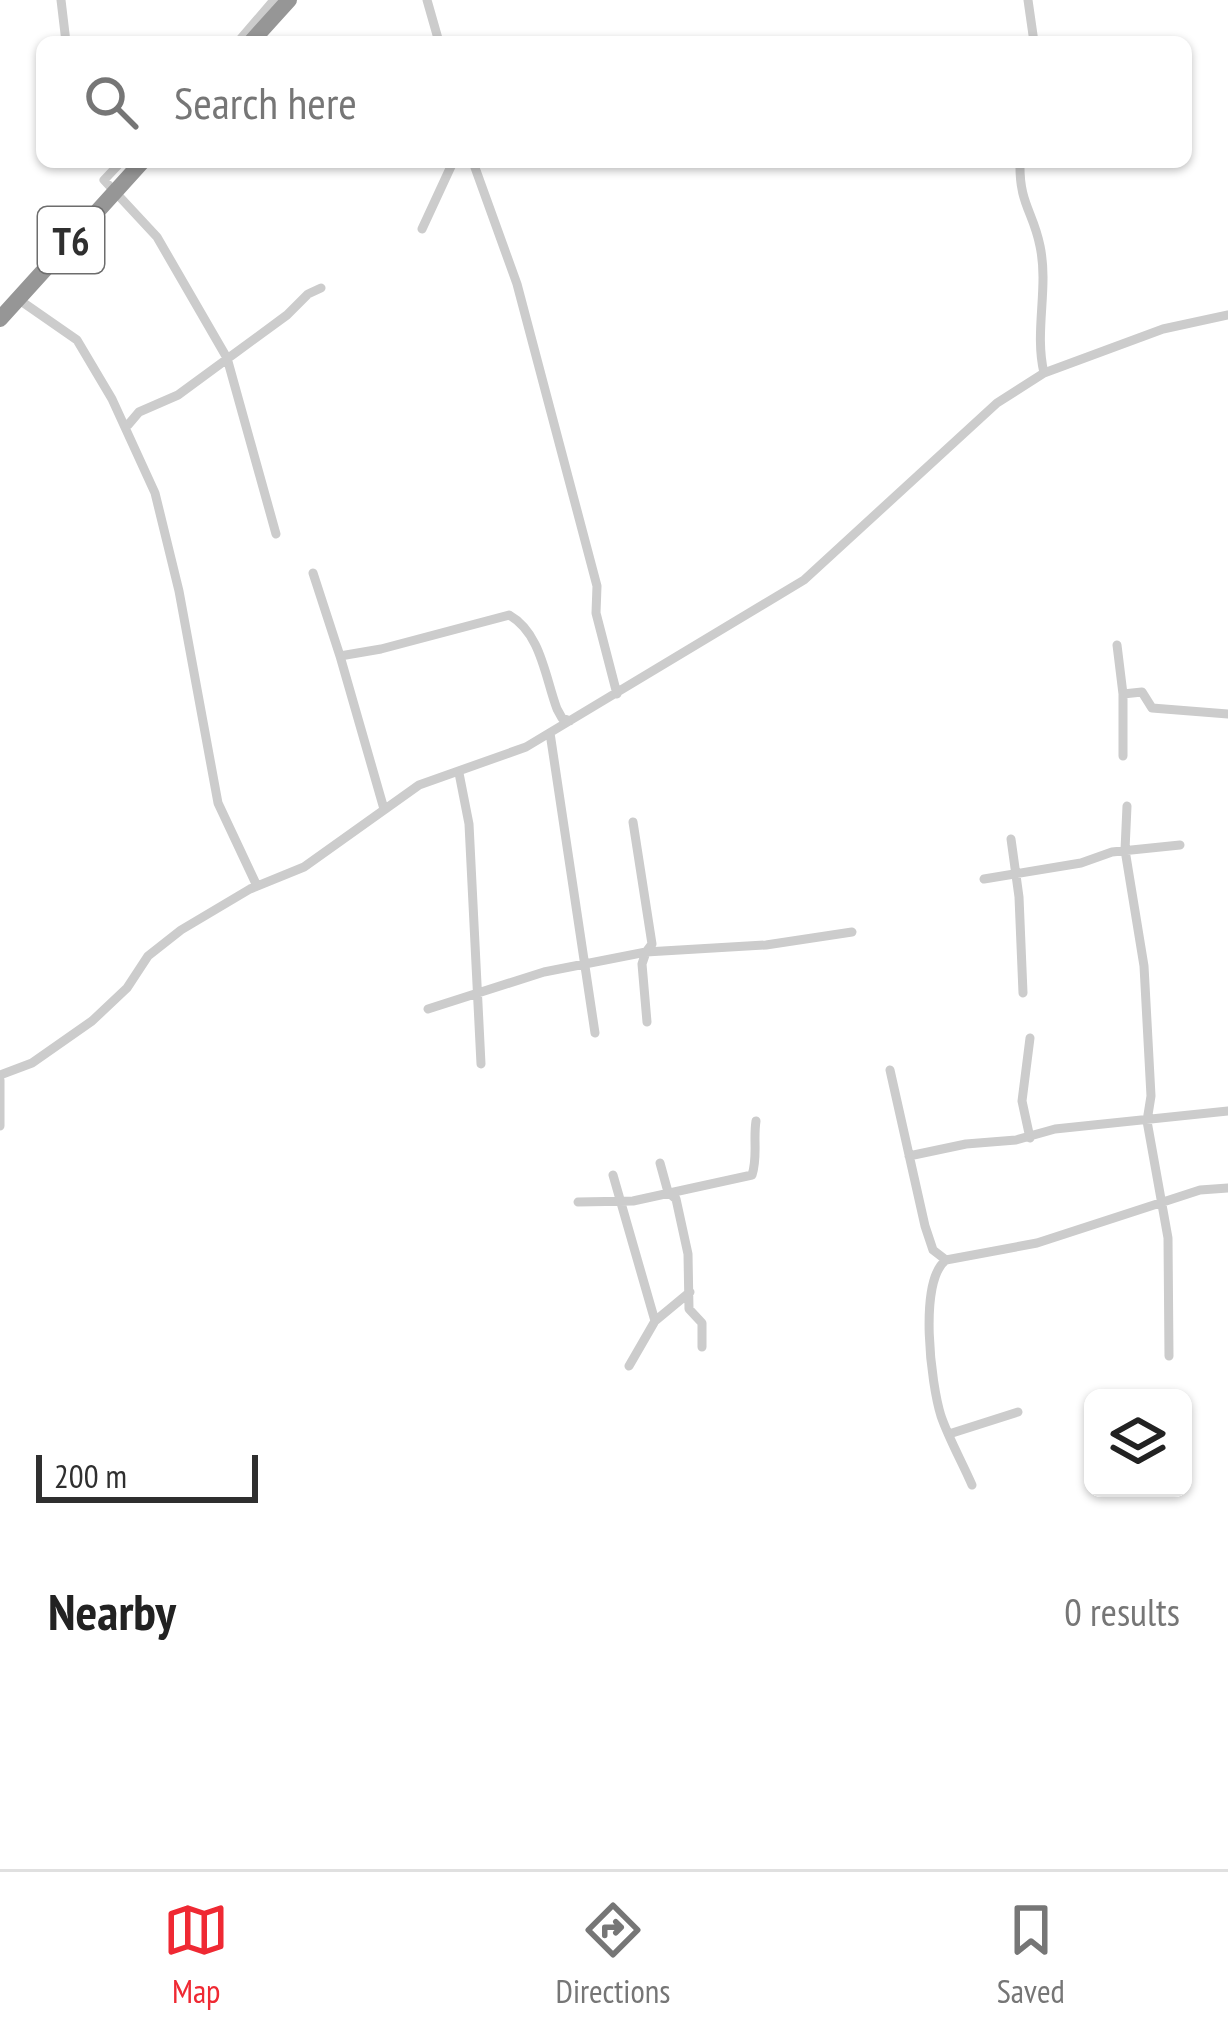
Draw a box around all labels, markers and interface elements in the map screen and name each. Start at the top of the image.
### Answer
search box [36,36,1192,168]
icon: search [78,69,144,135]
text: Search here [174,73,357,131]
road number: T6 [38,207,104,273]
map controls [1084,1389,1192,1497]
button: layers [1084,1389,1192,1497]
scale bar [36,1449,258,1502]
text: 200 m [54,1454,127,1497]
text: Nearby [48,1578,176,1644]
text: 0 results [1064,1586,1180,1637]
tab: Map [163,1897,229,2012]
tab: Directions [556,1897,670,2012]
tab: Saved [997,1897,1065,2012]

